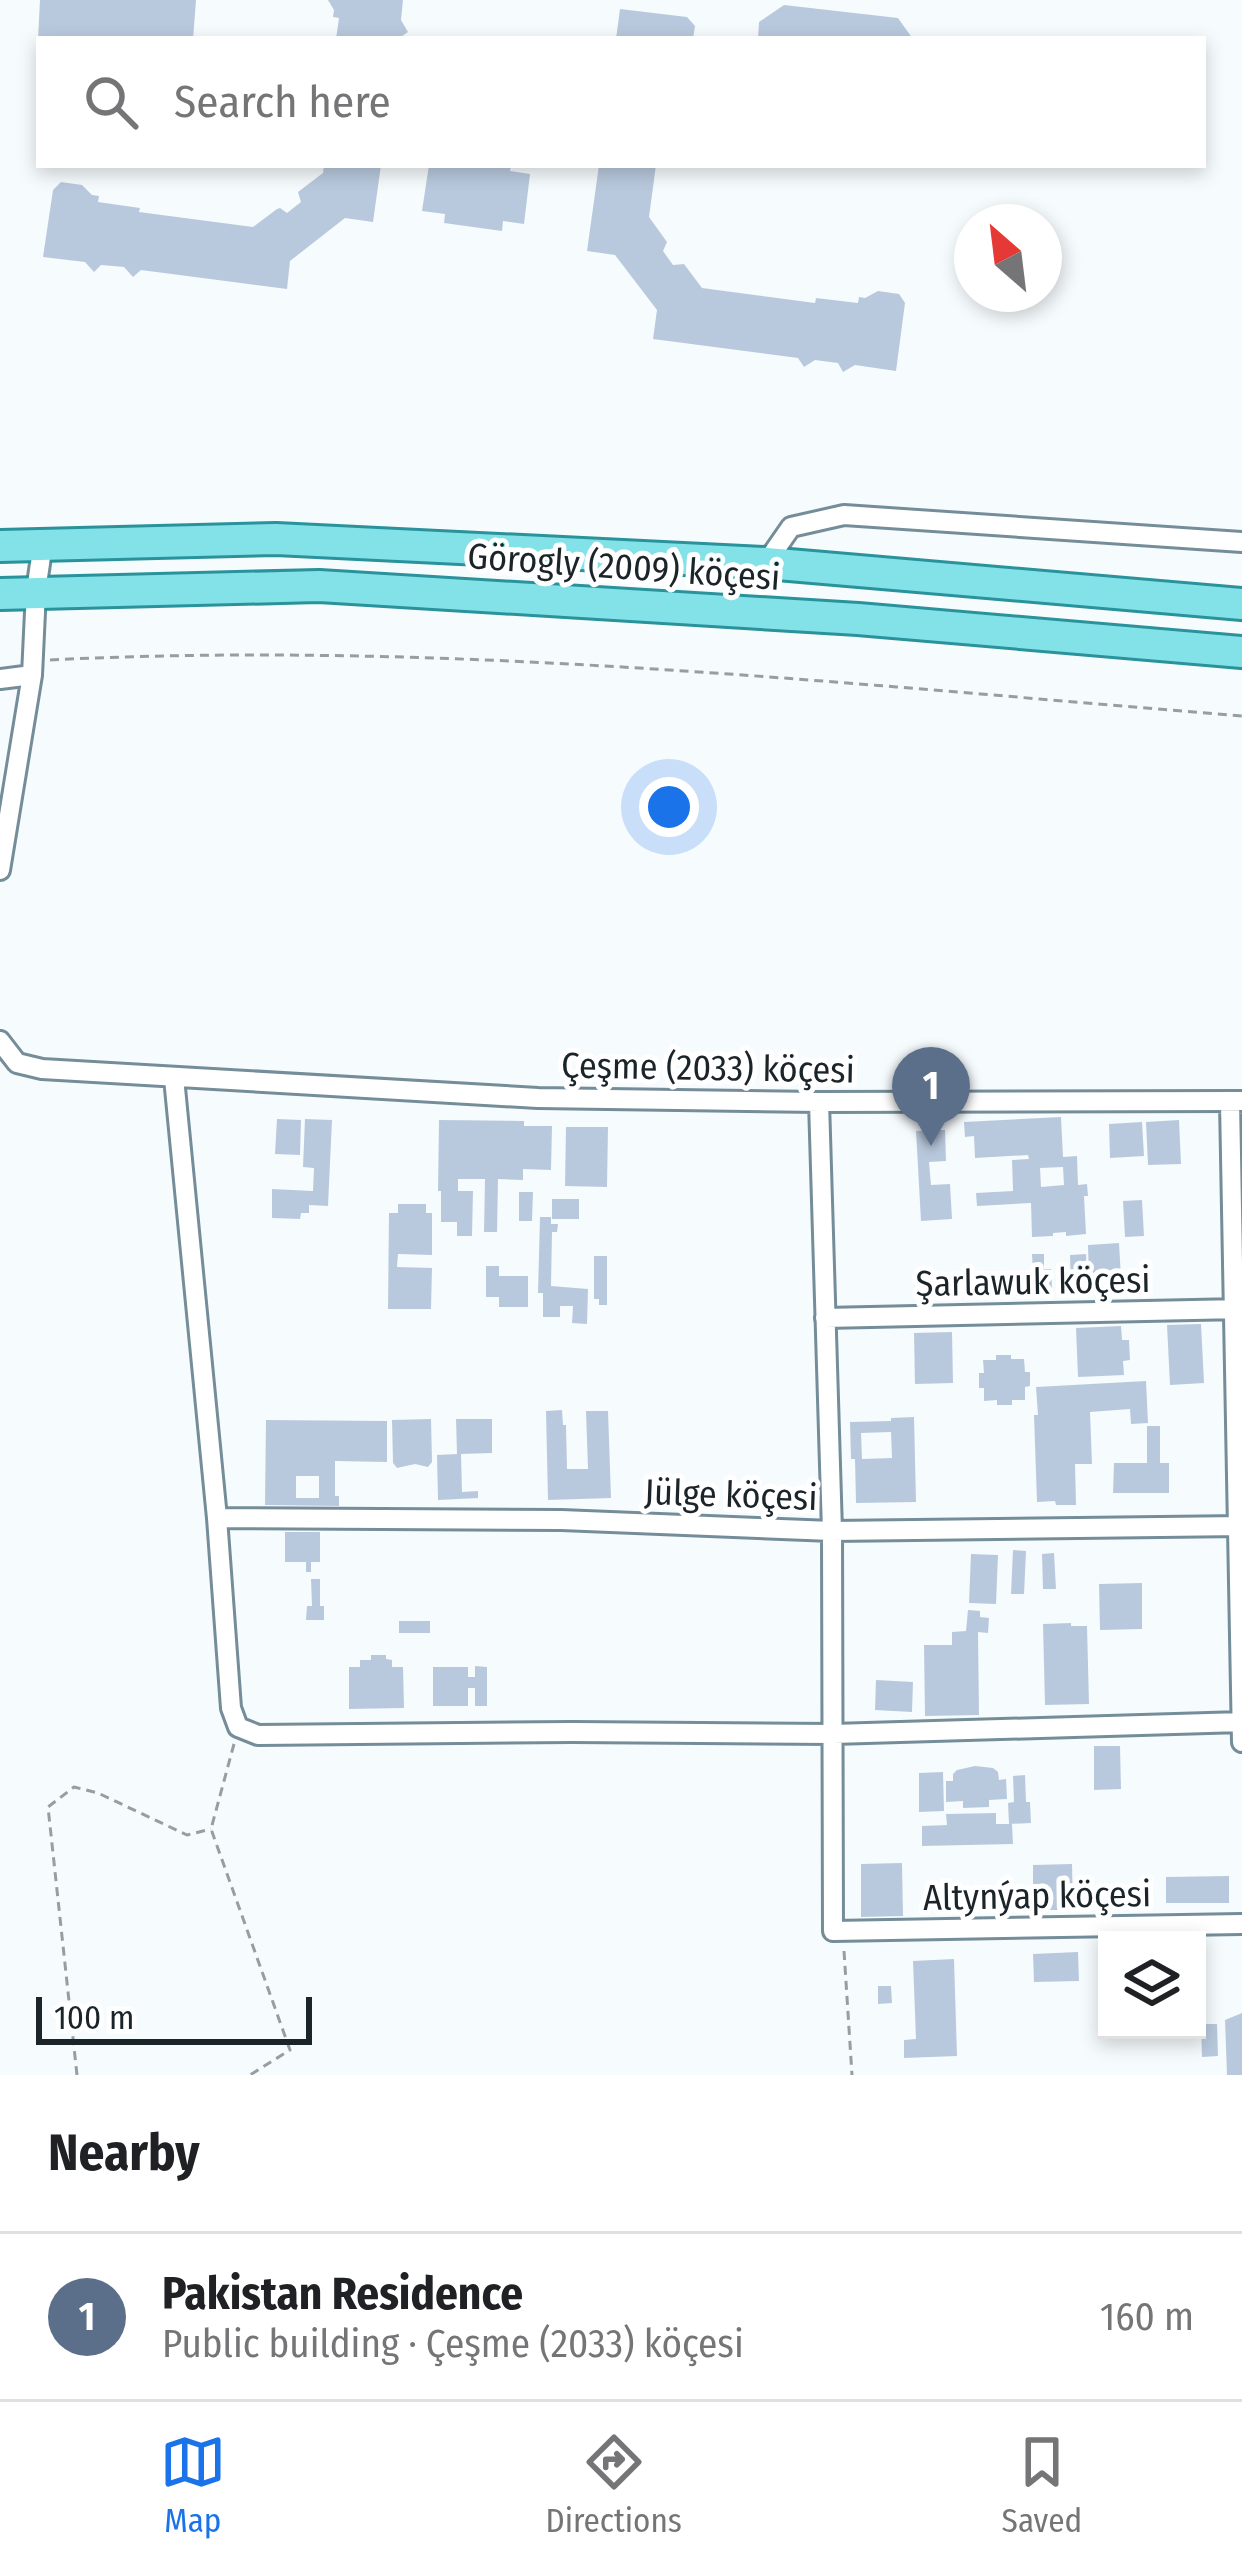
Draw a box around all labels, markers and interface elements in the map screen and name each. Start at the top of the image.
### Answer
search box [36,36,1206,168]
icon: search [78,69,144,135]
text: Search here [174,75,391,129]
north arrow [954,204,1062,312]
street label: Görogly (2009) köçesi [466,534,782,600]
your location [639,777,699,837]
street label: Çeşme (2033) köçesi [561,1043,855,1093]
pin: 1 [892,1047,970,1146]
street label: Şarlawuk köçesi [915,1258,1151,1306]
street label: Jülge köçesi [644,1470,818,1520]
street label: Altynýap köçesi [923,1872,1151,1920]
map controls [1098,1931,1206,2039]
button: layers [1098,1931,1206,2039]
scale bar [36,1991,312,2044]
text: 100 m [54,1998,134,2038]
text: Nearby [48,2122,200,2184]
text: Pakistan Residence [162,2267,523,2321]
text: 1 [79,2294,95,2340]
text: 160 m [1100,2294,1194,2340]
text: Public building · Çeşme (2033) köçesi [162,2321,744,2367]
tab: Map [160,2429,226,2541]
tab: Directions [545,2429,682,2541]
tab: Saved [1002,2429,1082,2541]

